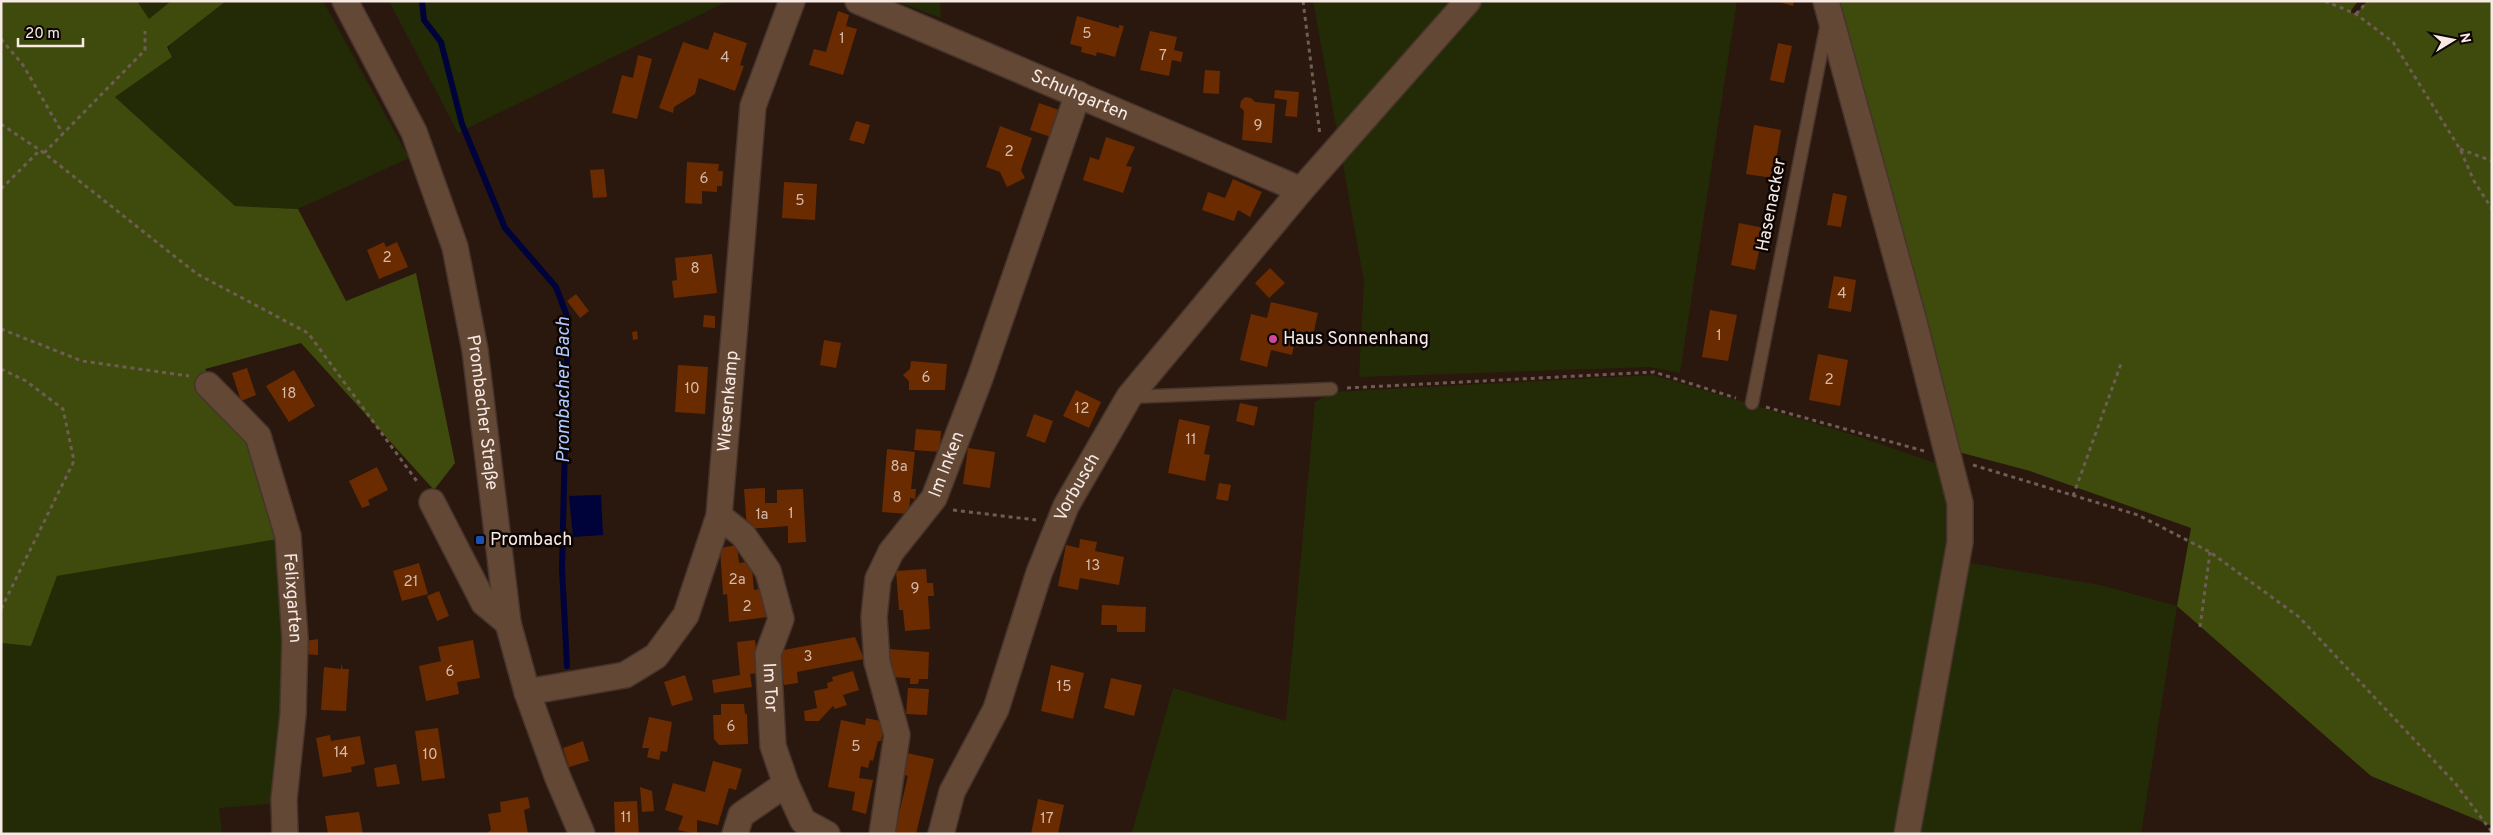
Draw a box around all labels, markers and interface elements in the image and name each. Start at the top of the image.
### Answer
scale bar [18,15,82,47]
north arrow [2428,15,2478,65]
text: 20 m [25,25,60,44]
house number: 5 [1082,25,1092,44]
house number: 1 [839,30,845,49]
text: N [2455,32,2474,44]
house number: 7 [1159,47,1167,66]
house number: 4 [720,49,730,68]
street label: Schuhgarten [1027,65,1132,127]
house number: 9 [1254,117,1262,136]
house number: 2 [1004,143,1014,162]
street label: Hasenacker [1752,156,1792,254]
house number: 6 [700,170,709,189]
house number: 5 [795,192,805,211]
house number: 2 [382,249,392,268]
house number: 8 [690,260,700,279]
house number: 4 [1837,285,1847,304]
water label: Prombacher Bach [552,316,576,463]
house number: 1 [1716,327,1722,346]
place label: Haus Sonnenhang [1283,328,1429,351]
street label: Prombacher Straße [461,333,503,491]
marker: Haus Sonnenhang [1267,333,1279,345]
street label: Wiesenkamp [713,350,744,453]
house number: 6 [922,369,931,388]
house number: 2 [1824,371,1834,390]
house number: 10 [684,380,700,399]
house number: 18 [282,385,296,404]
house number: 12 [1075,400,1089,419]
street label: Im Inken [924,428,970,501]
house number: 11 [1185,431,1197,450]
street label: Vorbusch [1050,449,1106,525]
house number: 8a [890,458,908,477]
house number: 8 [892,489,902,508]
house number: 1 [788,505,794,524]
house number: 1a [755,506,769,525]
place label: Prombach [490,529,572,552]
marker: Prombach [474,534,486,546]
street label: Felixgarten [278,552,307,644]
house number: 13 [1086,557,1100,576]
house number: 2a [728,571,746,590]
house number: 21 [404,573,418,592]
house number: 9 [911,580,919,599]
house number: 2 [742,598,752,617]
house number: 3 [803,648,813,667]
street label: Im Tor [757,662,783,713]
house number: 6 [446,663,455,682]
house number: 15 [1057,678,1071,697]
house number: 6 [727,718,736,737]
house number: 5 [851,738,861,757]
house number: 14 [334,744,348,763]
house number: 10 [422,746,438,765]
house number: 11 [620,809,632,828]
house number: 17 [1040,810,1054,829]

